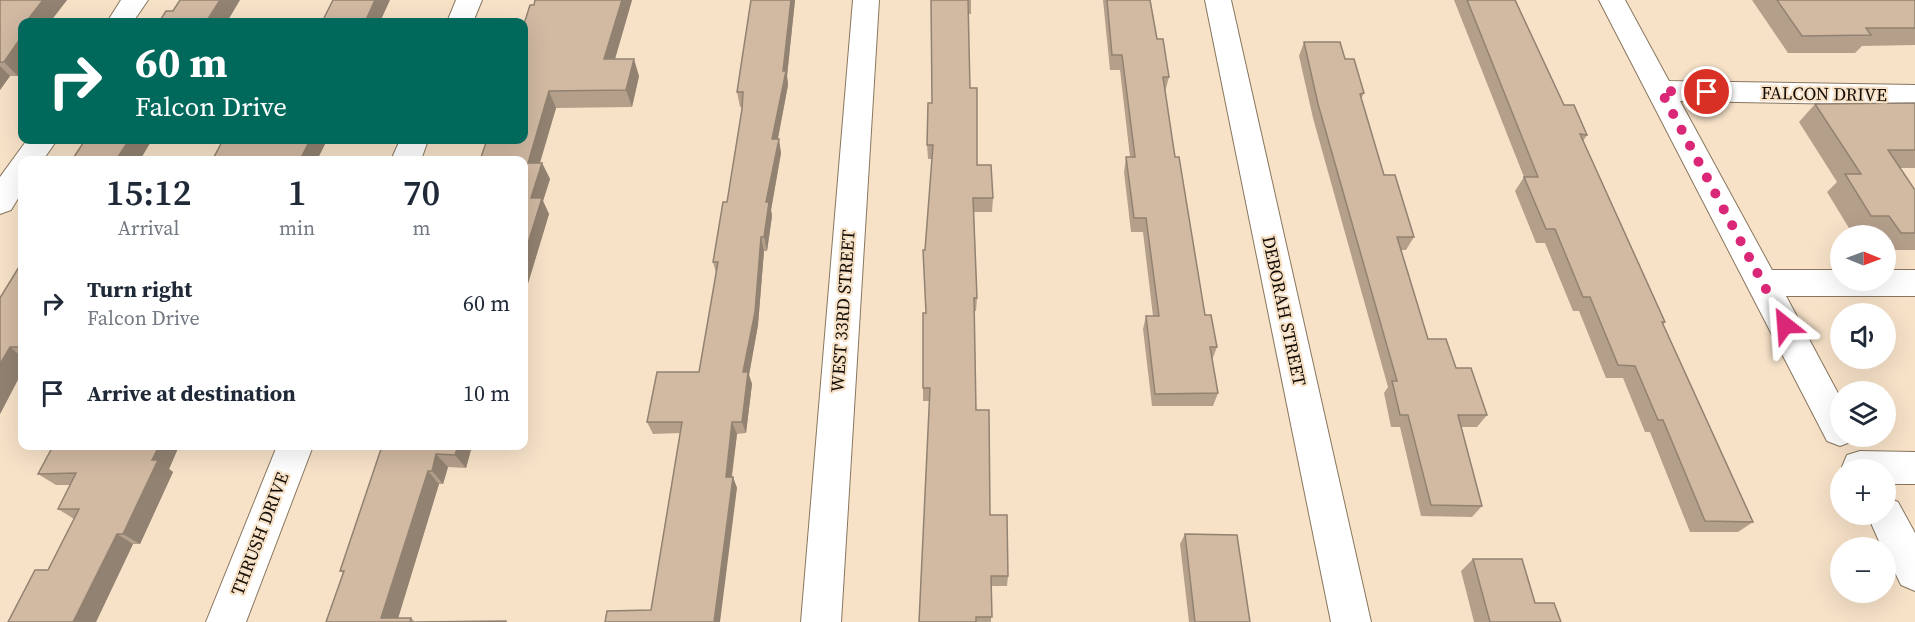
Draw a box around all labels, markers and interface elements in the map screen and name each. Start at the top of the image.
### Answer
text: 60 m [135,33,228,91]
icon: right [36,42,114,120]
pin [1681,66,1732,117]
icon: arrive [1690,75,1723,108]
street label: FALCON DRIVE [1761,80,1887,107]
text: Falcon Drive [135,88,287,125]
text: 15:12 [106,168,191,217]
text: 1 [288,168,306,217]
text: 70 [403,168,440,217]
text: Arrival [118,214,179,242]
text: min [279,214,315,242]
text: m [413,214,431,242]
north arrow [1830,225,1896,291]
map controls [1830,225,1896,603]
street label: WEST 33RD STREET [824,229,861,393]
street label: DEBORAH STREET [1256,234,1313,388]
text: Turn right [87,274,192,304]
icon: right [36,287,69,320]
text: 60 m [463,288,510,318]
position arrow [1753,293,1817,357]
button: sound [1830,303,1896,369]
text: Falcon Drive [87,304,200,332]
icon: arrive [36,377,69,410]
text: Arrive at destination [87,378,296,408]
text: 10 m [463,378,510,408]
button: layers [1830,381,1896,447]
button: + [1830,459,1896,525]
street label: THRUSH DRIVE [225,469,295,599]
button: − [1830,537,1896,603]

